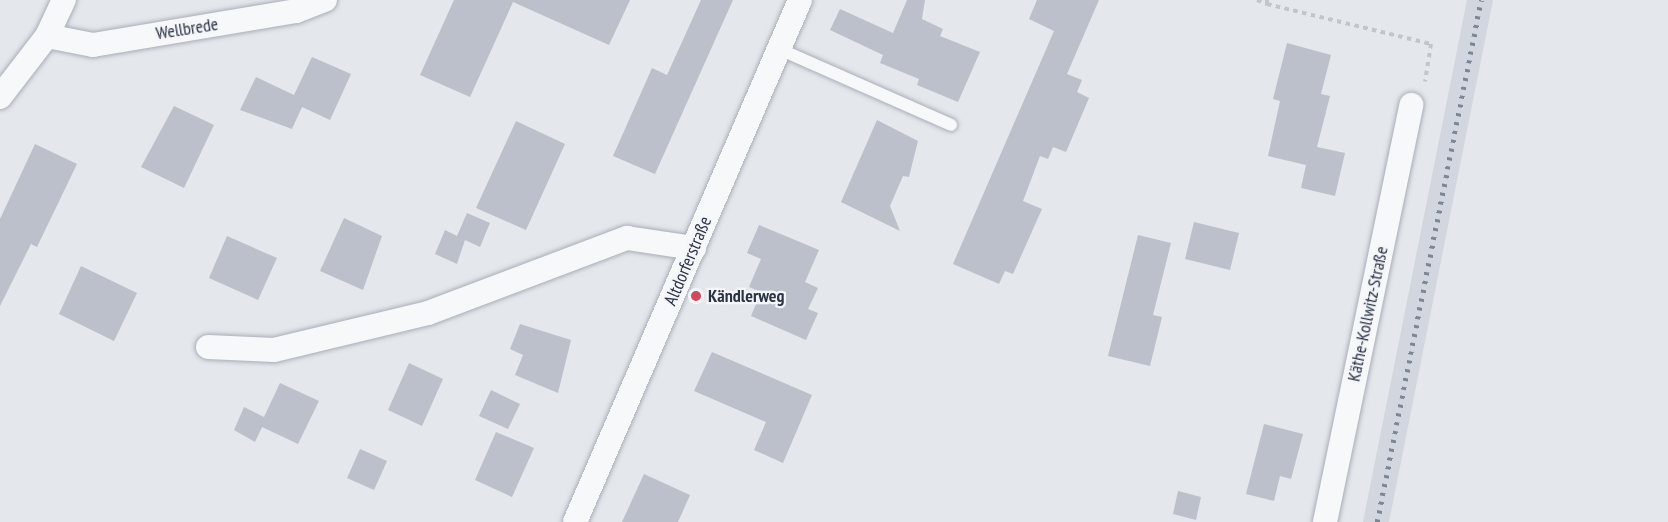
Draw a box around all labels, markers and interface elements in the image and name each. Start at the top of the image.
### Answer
street label: Wellbrede [154,13,220,45]
street label: Altdorferstraße [660,213,716,309]
street label: Käthe-Kollwitz-Straße [1343,244,1393,384]
place label: Kändlerweg [708,285,784,307]
marker: Kändlerweg [689,289,703,303]

